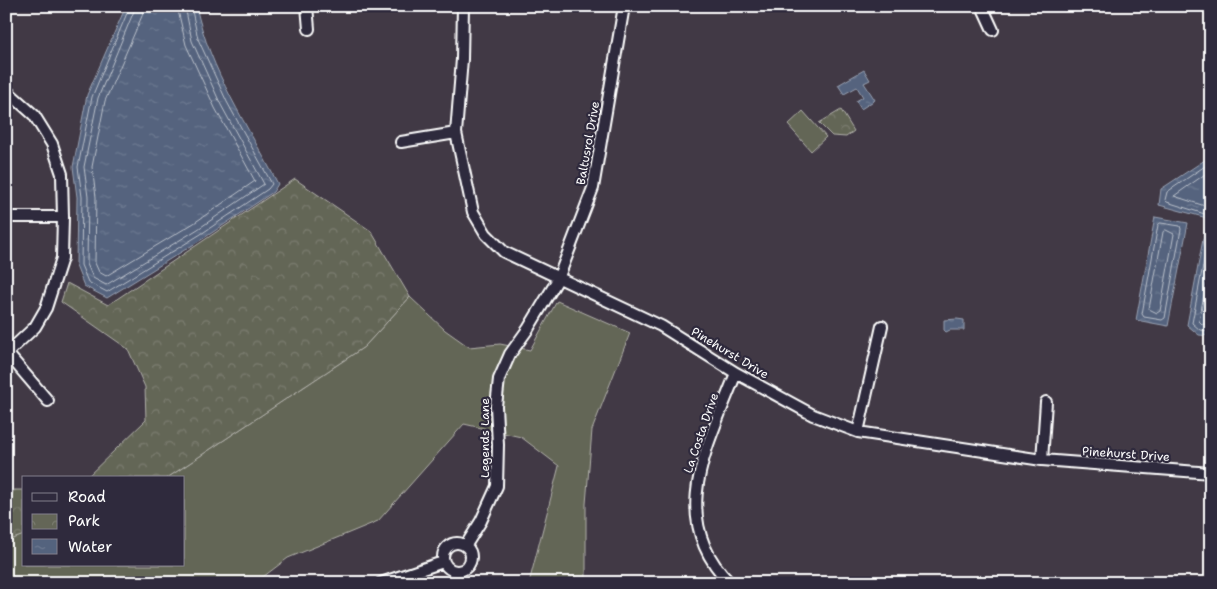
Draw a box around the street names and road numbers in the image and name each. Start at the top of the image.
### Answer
street label: Baltusrol Drive [573,100,603,186]
street label: Pinehurst Drive [688,324,772,383]
street label: La Costa Drive [680,391,722,475]
street label: Legends Lane [477,398,493,478]
street label: Pinehurst Drive [1082,443,1171,465]

